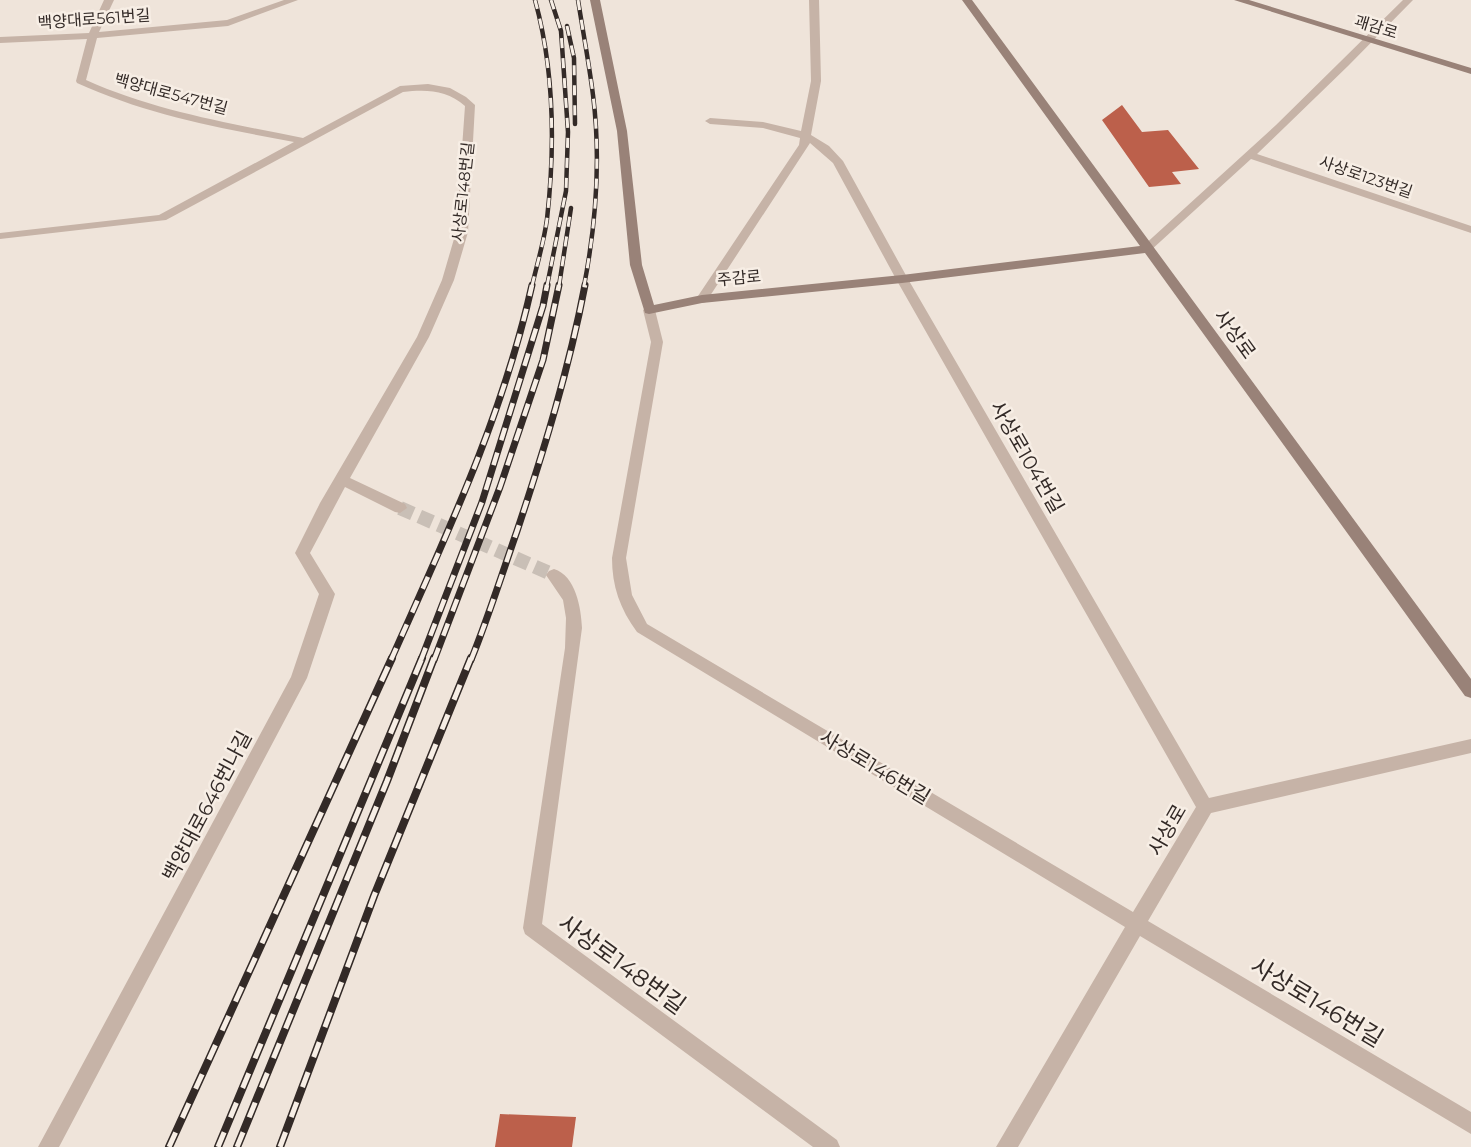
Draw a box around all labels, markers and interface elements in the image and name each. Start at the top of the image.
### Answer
street label: 백양대로561번길 [37,6,151,32]
street label: 괘감로 [1352,11,1400,43]
street label: 백양대로547번길 [112,70,230,118]
street label: 사상로148번길 [448,141,478,243]
street label: 사상로123번길 [1317,152,1415,202]
street label: 주감로 [716,267,762,289]
street label: 사상로 [1209,305,1261,363]
street label: 사상로104번길 [985,397,1069,517]
street label: 사상로146번길 [815,725,935,809]
street label: 백양대로646번나길 [157,727,257,885]
street label: 사상로 [1143,800,1191,860]
street label: 사상로148번길 [553,908,691,1020]
street label: 사상로146번길 [1245,951,1389,1053]

